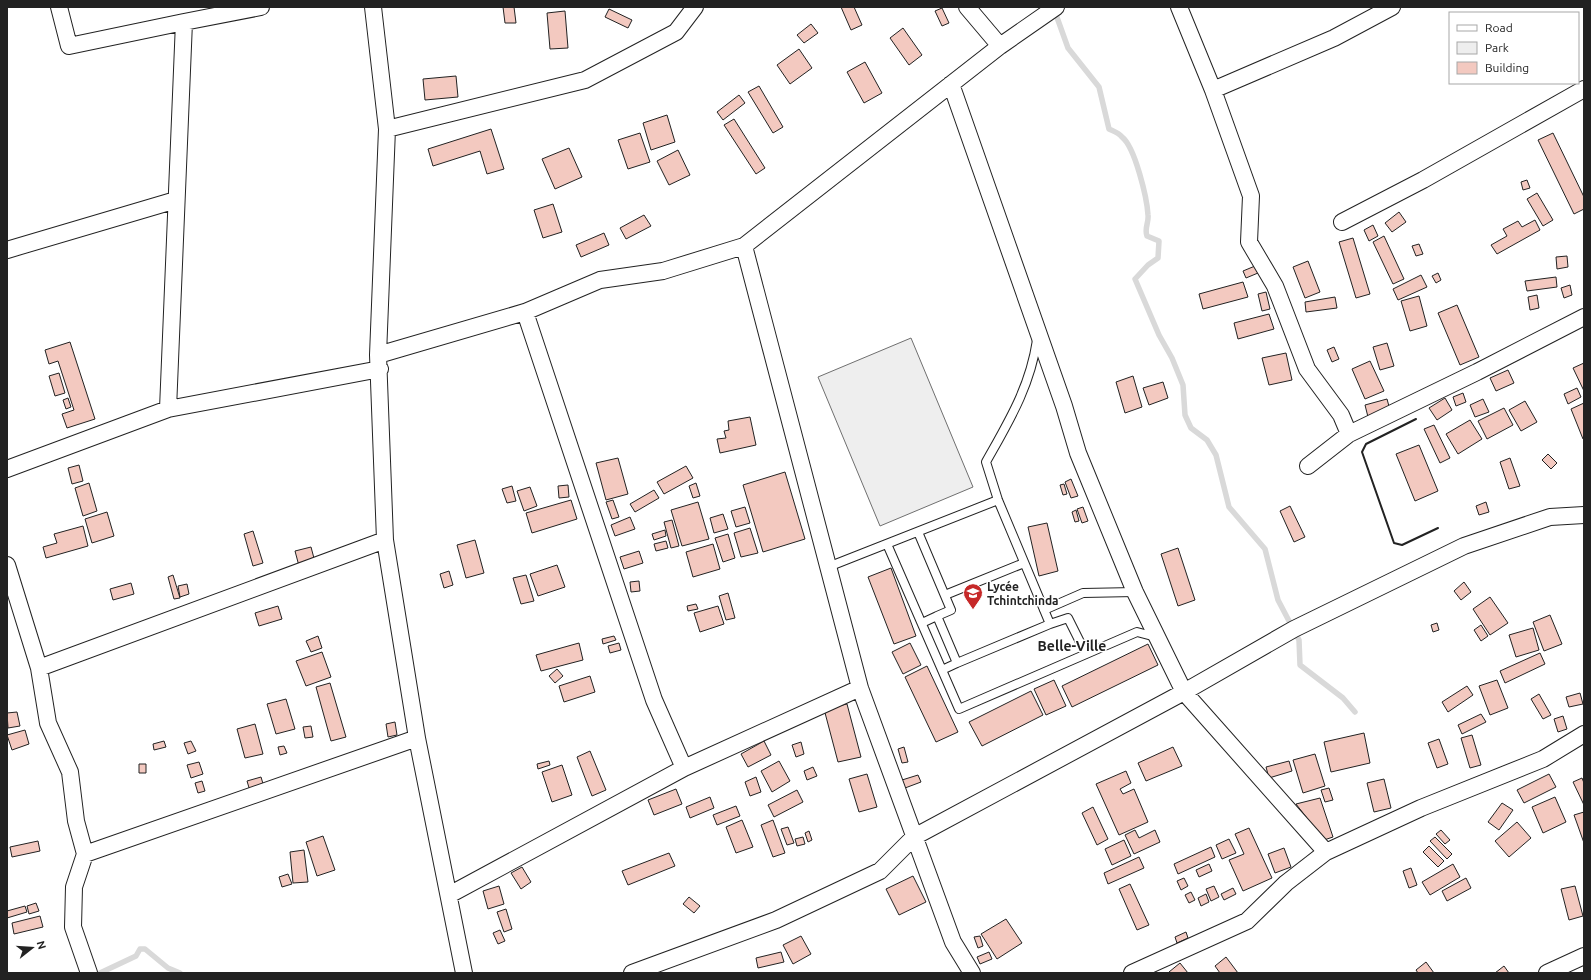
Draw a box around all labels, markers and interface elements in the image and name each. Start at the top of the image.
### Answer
legend [1449,12,1579,84]
text: Road [1485,21,1513,34]
text: Park [1485,41,1509,54]
text: Building [1485,61,1529,74]
place label: Lycée Tchintchinda [987,580,1059,607]
school or university icon: Lycée Tchintchinda [962,582,984,610]
district label: Belle-Ville [1038,638,1106,654]
north arrow [12,928,52,968]
text: N [35,939,49,951]

